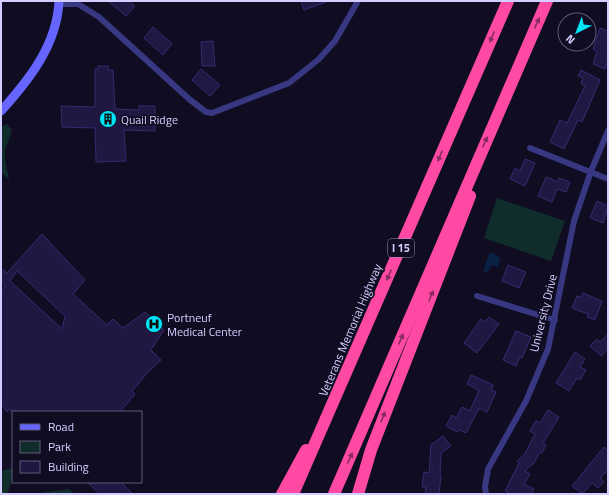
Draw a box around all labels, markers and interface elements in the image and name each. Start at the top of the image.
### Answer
north arrow [557,12,597,52]
one-way arrow [534,17,540,28]
one-way arrow [488,31,494,43]
text: N [562,31,578,48]
building icon: Quail Ridge [98,109,118,129]
place label: Quail Ridge [121,110,178,129]
one-way arrow [481,136,488,148]
one-way arrow [437,150,443,162]
road number: I 15 [388,239,414,257]
street label: Veterans Memorial Highway [313,261,387,399]
one-way arrow [386,270,392,281]
street label: University Drive [524,272,562,354]
one-way arrow [428,290,434,302]
place label: Portneuf Medical Center [167,308,242,341]
hospital icon: Portneuf Medical Center [144,314,164,334]
one-way arrow [398,332,404,344]
legend [12,411,142,483]
one-way arrow [381,411,387,423]
text: Road [48,417,74,436]
text: Park [48,437,71,456]
one-way arrow [347,452,353,464]
text: Building [48,457,89,476]

